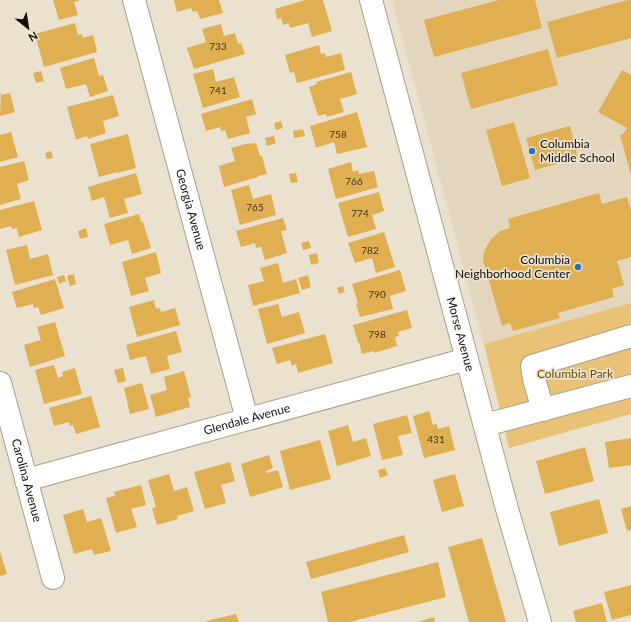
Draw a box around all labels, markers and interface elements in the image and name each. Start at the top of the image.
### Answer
north arrow [8,8,48,48]
text: N [26,29,40,45]
house number: 733 [209,40,227,52]
house number: 741 [209,84,227,96]
house number: 758 [329,128,347,140]
place label: Columbia Middle School [540,136,615,165]
marker: Columbia Middle School [527,146,537,156]
street label: Georgia Avenue [173,167,209,252]
house number: 766 [345,175,363,187]
house number: 765 [246,201,264,213]
house number: 774 [351,207,369,219]
house number: 782 [361,244,379,256]
place label: Columbia Neighborhood Center [455,252,571,281]
marker: Columbia Neighborhood Center [573,262,583,272]
house number: 790 [368,288,386,300]
street label: Morse Avenue [444,295,478,373]
house number: 798 [368,328,386,340]
park label: Columbia Park [537,366,614,381]
street label: Glendale Avenue [202,400,292,438]
house number: 431 [427,433,445,445]
street label: Carolina Avenue [8,437,45,524]

